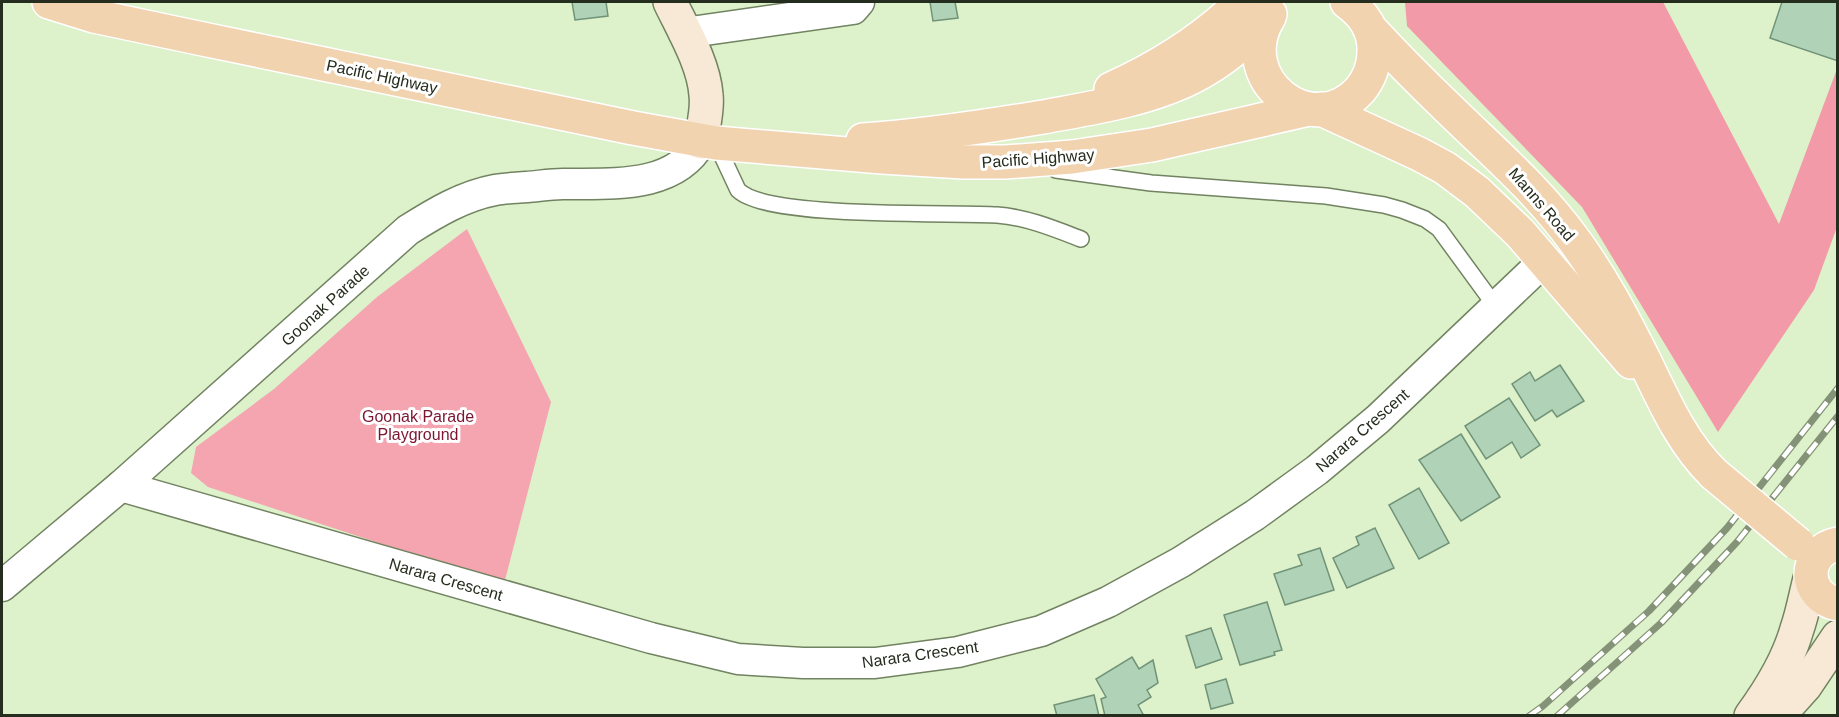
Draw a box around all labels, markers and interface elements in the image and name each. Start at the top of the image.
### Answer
street label: Pacific Highway [325,56,439,97]
street label: Pacific Highway [981,146,1095,171]
street label: Manns Road [1505,165,1578,244]
street label: Goonak Parade [278,261,373,349]
street label: Narara Crescent [1312,385,1413,475]
park label: Goonak Parade Playground [362,408,474,443]
street label: Narara Crescent [387,555,505,604]
street label: Narara Crescent [861,638,980,671]

